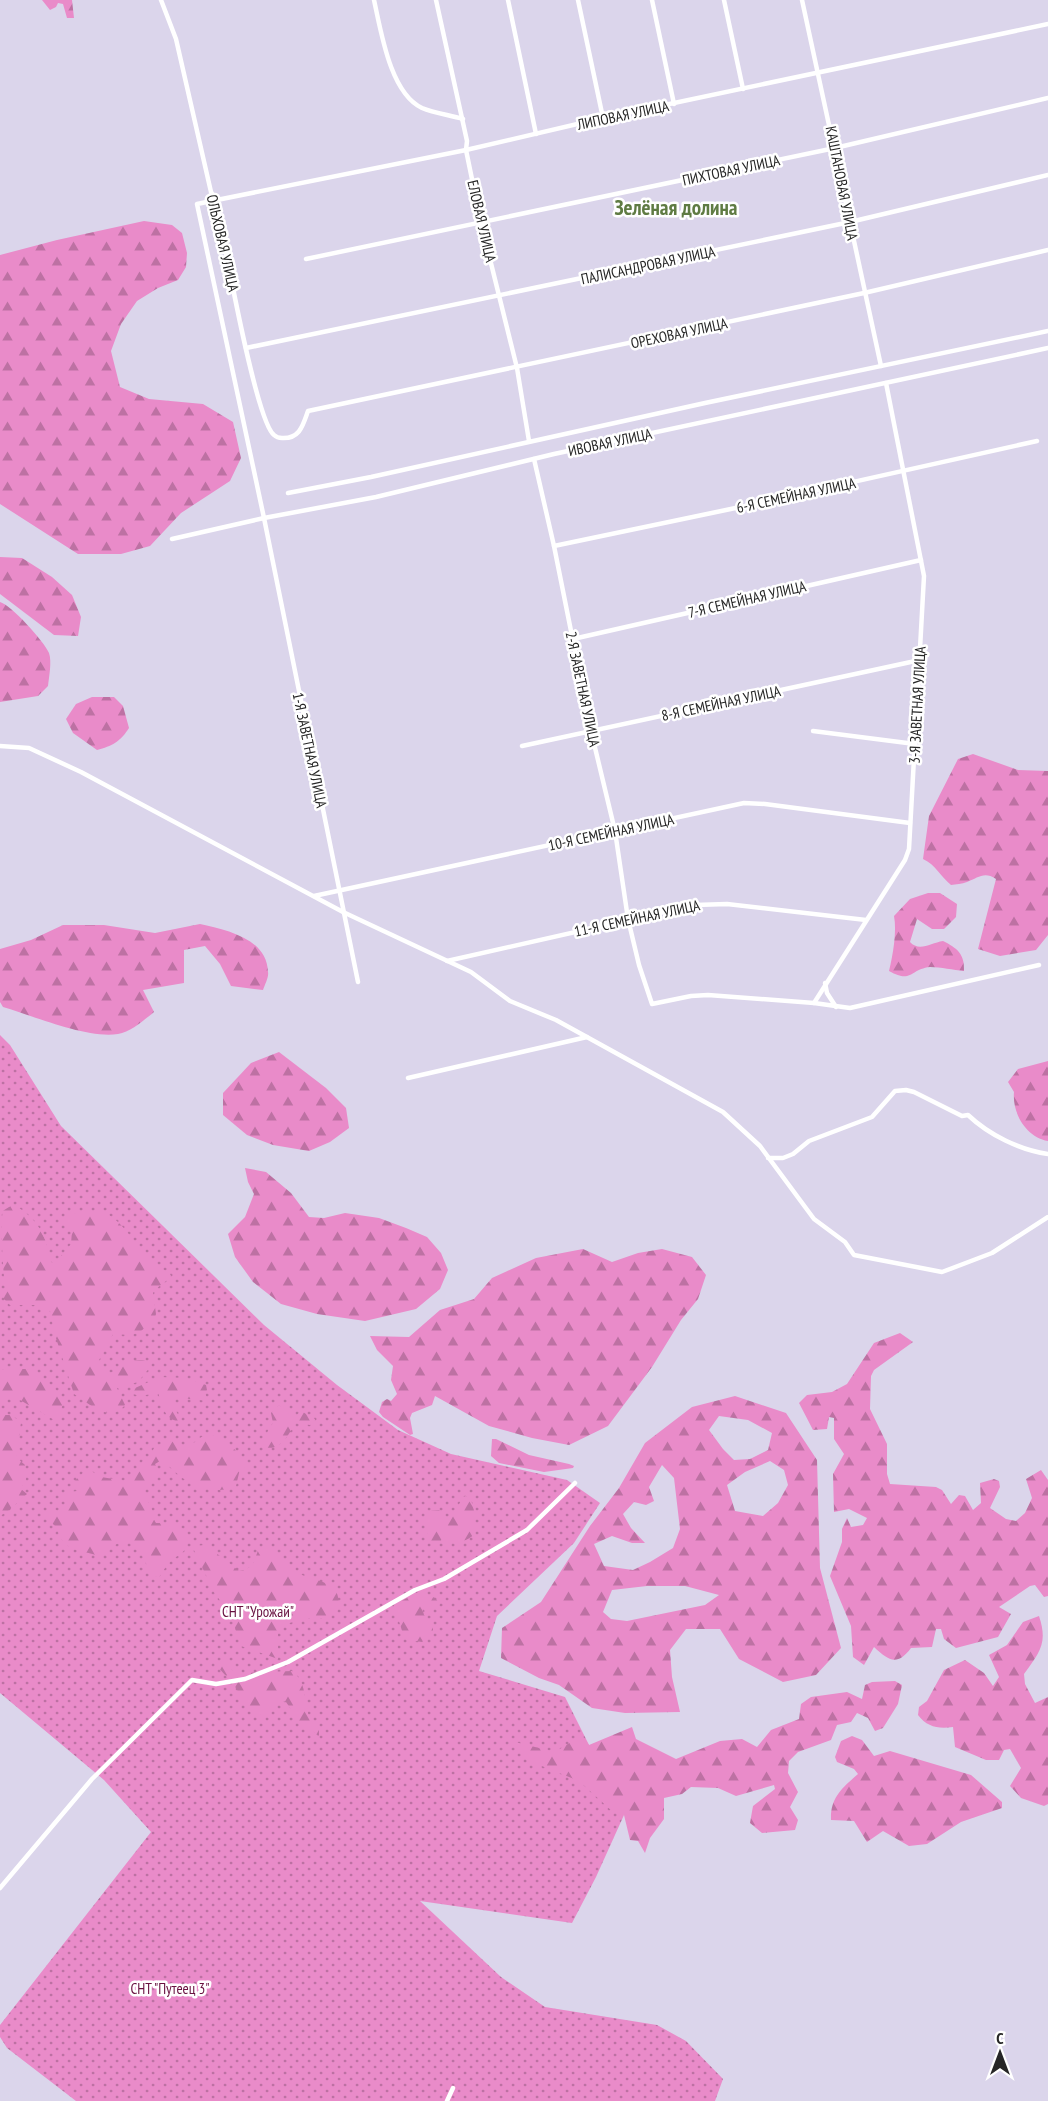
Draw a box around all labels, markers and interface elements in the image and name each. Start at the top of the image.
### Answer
street label: ЛИПОВАЯ УЛИЦА [574,96,672,134]
street label: КАШТАНОВАЯ УЛИЦА [822,124,863,243]
street label: ПИХТОВАЯ УЛИЦА [681,150,782,190]
street label: ЕЛОВАЯ УЛИЦА [463,178,501,265]
street label: ОЛЬХОВАЯ УЛИЦА [203,193,244,294]
district label: Зелёная долина [614,194,738,221]
street label: ПАЛИСАНДРОВАЯ УЛИЦА [579,241,718,289]
street label: ОРЕХОВАЯ УЛИЦА [629,313,730,353]
street label: ИВОВАЯ УЛИЦА [566,424,654,460]
street label: 6-Я СЕМЕЙНАЯ УЛИЦА [735,473,858,517]
street label: 7-Я СЕМЕЙНАЯ УЛИЦА [686,576,809,622]
street label: 2-Я ЗАВЕТНАЯ УЛИЦА [561,630,605,749]
street label: 3-Я ЗАВЕТНАЯ УЛИЦА [904,645,930,764]
street label: 8-Я СЕМЕЙНАЯ УЛИЦА [660,681,783,725]
street label: 1-Я ЗАВЕТНАЯ УЛИЦА [288,691,332,810]
street label: 10-Я СЕМЕЙНАЯ УЛИЦА [546,809,676,855]
street label: 11-Я СЕМЕЙНАЯ УЛИЦА [572,895,702,941]
park label: СНТ "Урожай" [222,1602,294,1621]
park label: СНТ "Путеец 3" [130,1979,210,1998]
north arrow [970,2023,1030,2083]
text: С [996,2028,1004,2048]

